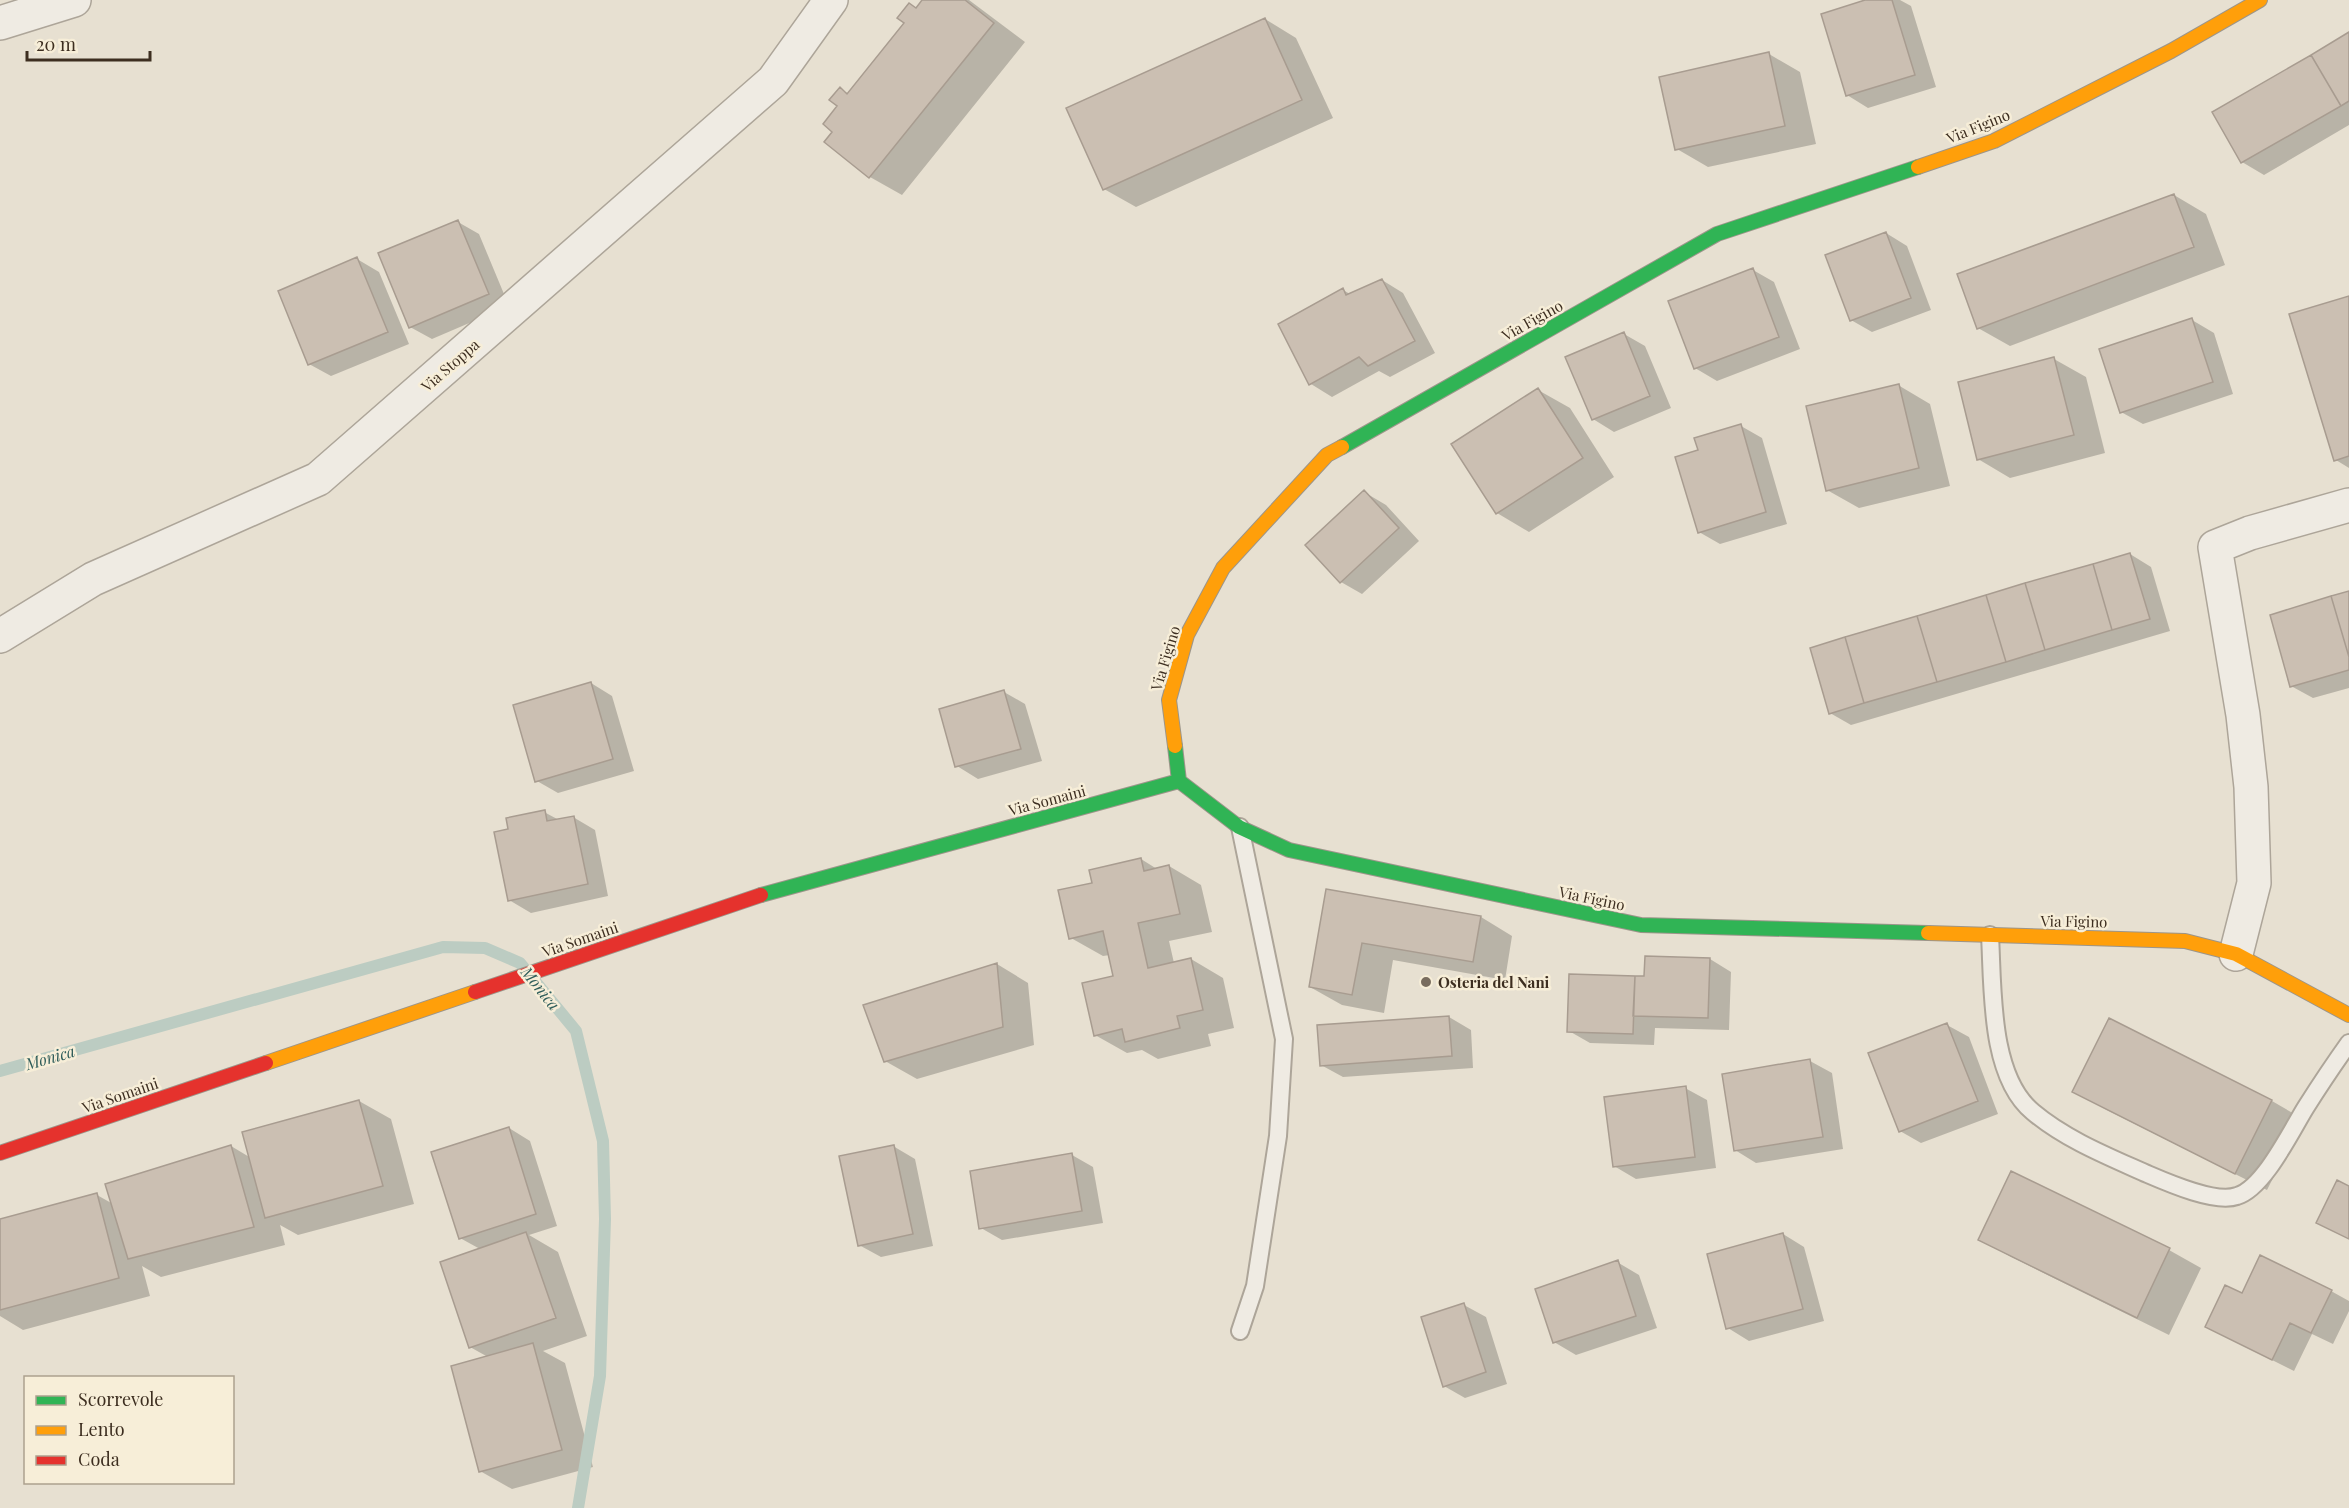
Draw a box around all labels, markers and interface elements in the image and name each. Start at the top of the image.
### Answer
scale bar [27,24,150,62]
text: 20 m [36,32,76,56]
street label: Via Figino [1942,104,2013,148]
street label: Via Figino [1497,295,1566,345]
street label: Via Stoppa [416,334,484,396]
street label: Via Figino [1145,623,1184,694]
street label: Via Somaini [1005,780,1088,820]
street label: Via Figino [1556,881,1627,915]
street label: Via Figino [2039,910,2108,932]
street label: Via Somaini [538,916,621,962]
water label: Monica [516,961,565,1014]
place label: Osteria del Nani [1438,972,1550,992]
marker: Osteria del Nani [1419,975,1433,989]
water label: Monica [22,1040,77,1074]
street label: Via Somaini [78,1072,161,1118]
legend [24,1376,234,1484]
text: Scorrevole [78,1387,163,1411]
text: Lento [78,1417,125,1441]
text: Coda [78,1447,120,1471]

